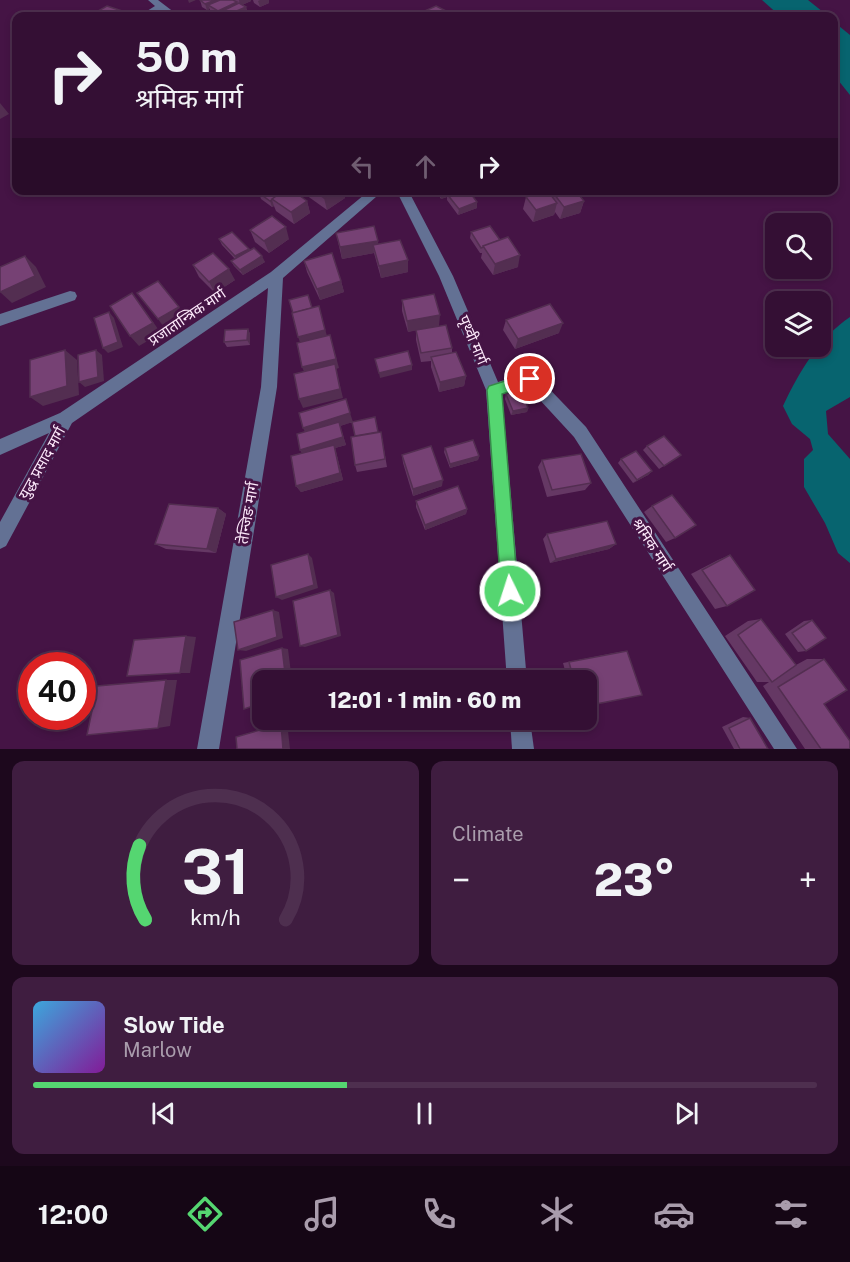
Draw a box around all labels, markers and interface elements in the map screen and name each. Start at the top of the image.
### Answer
text: 50 m [135,32,238,81]
icon: right [36,36,114,114]
text: श्रमिक मार्ग [135,82,243,114]
icon: left [346,150,379,183]
icon: ahead [409,150,442,183]
icon: right [472,150,505,183]
map controls [765,213,831,357]
button: search [765,213,831,279]
street label: प्रजातान्त्रिक मार्ग [145,284,229,349]
button: layers [765,291,831,357]
street label: पृथ्वी मार्ग [454,313,492,369]
pin [504,353,555,404]
icon: arrive [513,362,546,395]
street label: युद्ध प्रसाद मार्ग [15,423,71,503]
street label: तेन्जिङ मार्ग [234,480,261,545]
street label: श्रमिक मार्ग [629,515,676,575]
position arrow [478,559,542,623]
speed limit sign: 40 [18,652,96,730]
text: 12:01 · 1 min · 60 m [328,687,521,713]
text: Climate [452,822,524,846]
text: 31 [181,835,250,908]
text: 23° [594,853,675,906]
text: − [452,861,470,899]
text: + [799,861,817,899]
text: km/h [190,905,241,930]
text: Slow Tide [123,1012,225,1038]
text: Marlow [123,1038,192,1062]
icon: previous [147,1097,180,1130]
icon: pause [408,1097,441,1130]
icon: next [670,1097,703,1130]
icon: directions [184,1193,226,1235]
icon: music [301,1193,343,1235]
icon: phone [418,1193,460,1235]
icon: climate [536,1193,578,1235]
icon: car [653,1193,695,1235]
icon: filters [770,1193,812,1235]
text: 12:00 [38,1198,108,1230]

